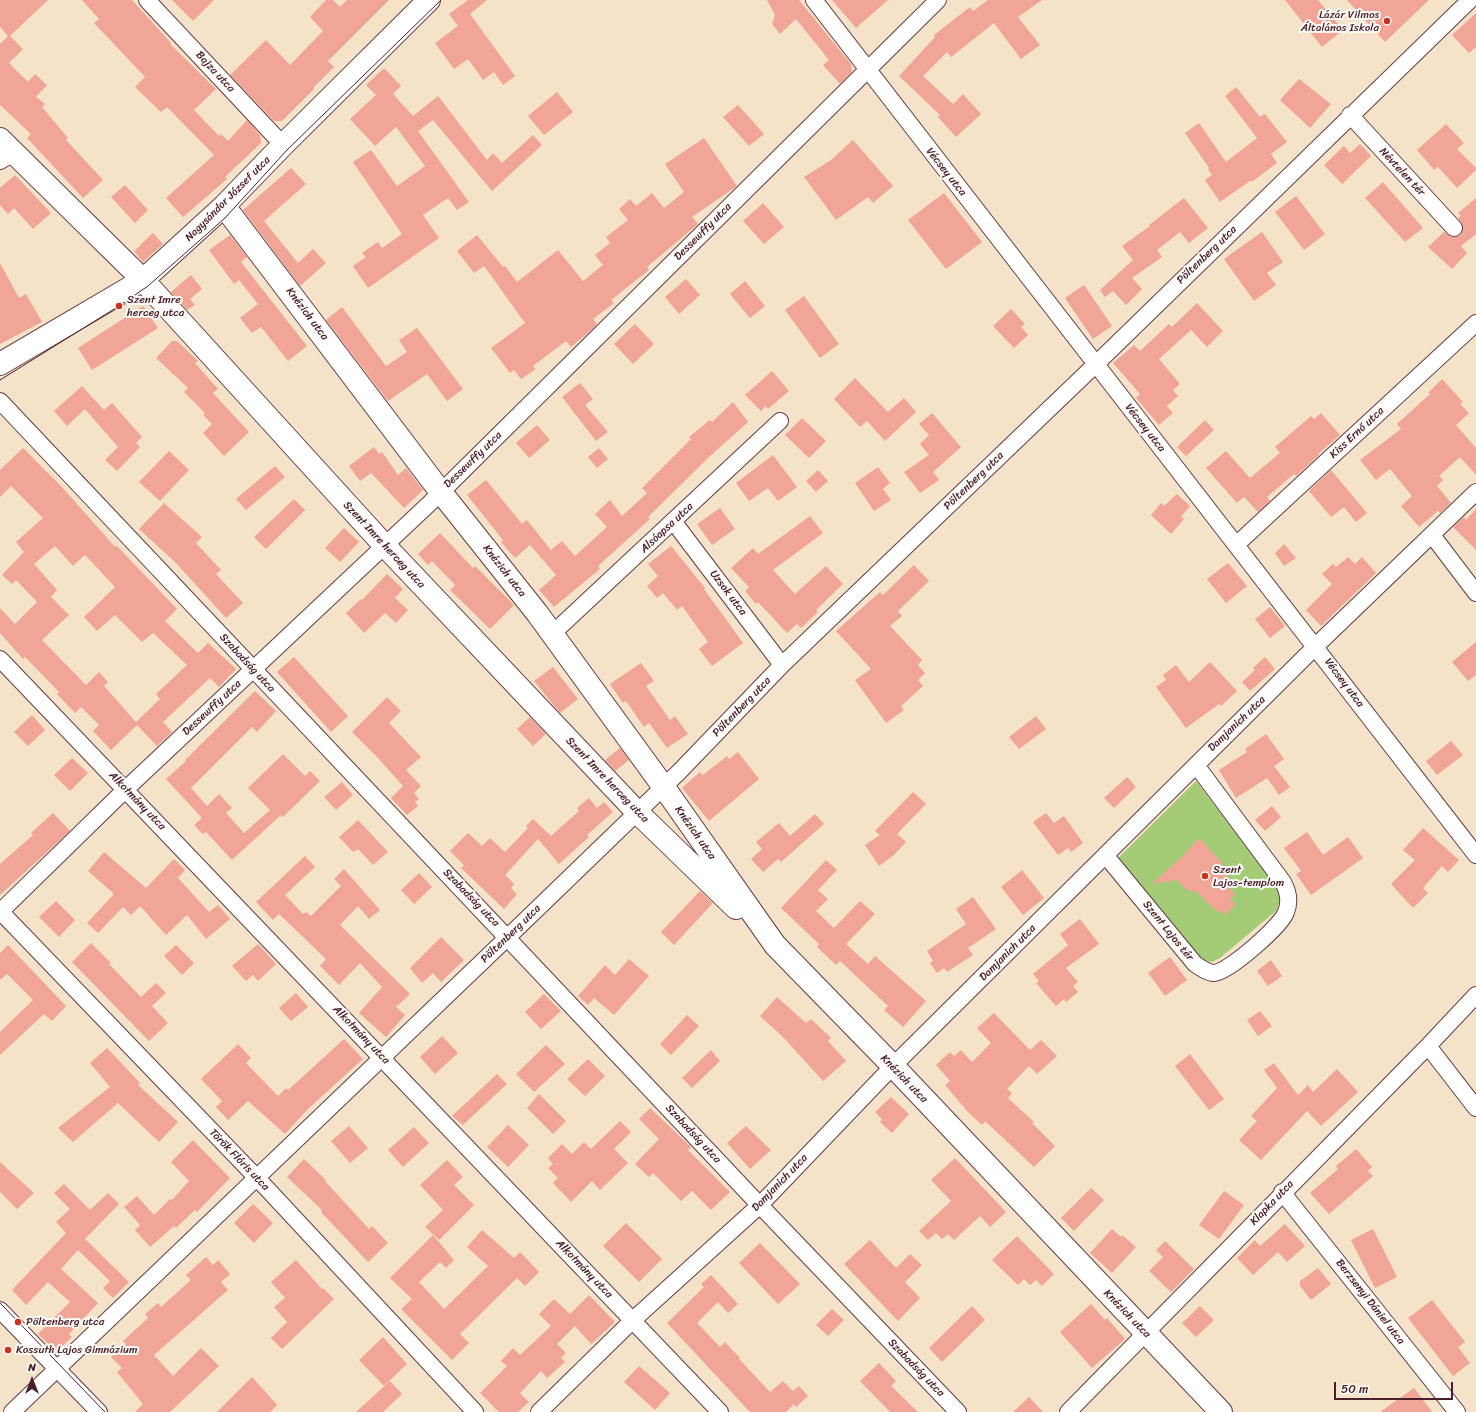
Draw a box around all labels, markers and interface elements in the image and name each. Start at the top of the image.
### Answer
place label: Lázár Vilmos Általános Iskola [1301,8,1379,34]
marker: Lázár Vilmos Általános Iskola [1382,16,1392,26]
street label: Bajza utca [193,49,237,95]
street label: Vécsey utca [923,145,969,199]
street label: Névtelen tér [1376,145,1428,199]
street label: Nagysándor József utca [183,154,273,244]
street label: Dessewffy utca [672,201,734,263]
street label: Pöltenberg utca [1174,223,1240,287]
street label: Knézich utca [283,285,331,343]
place label: Szent Imre herceg utca [127,293,184,319]
marker: Szent Imre herceg utca [114,301,124,311]
street label: Vécsey utca [1122,401,1168,455]
street label: Kiss Ernő utca [1327,405,1387,461]
street label: Dessewffy utca [441,429,505,491]
street label: Pöltenberg utca [941,449,1007,513]
street label: Szent Imre herceg utca [340,499,428,591]
street label: Alsóapsa utca [638,500,696,556]
street label: Knézich utca [480,542,528,600]
street label: Uzsok utca [707,568,749,618]
street label: Szabadság utca [216,631,278,695]
street label: Vécsey utca [1321,656,1367,710]
street label: Pöltenberg utca [710,674,774,740]
street label: Dessewffy utca [180,677,244,739]
street label: Damjanich utca [1206,693,1268,755]
street label: Szent Imre herceg utca [563,734,651,826]
street label: Alkotmány utca [106,769,168,833]
street label: Knézich utca [672,804,718,862]
place label: Szent Lajos-templom [1213,863,1284,889]
street label: Szabadság utca [440,866,502,930]
marker: Szent Lajos-templom [1200,871,1210,881]
street label: Szent Lajos tér [1140,898,1196,964]
street label: Pöltenberg utca [478,902,544,966]
street label: Damjanich utca [977,922,1039,984]
street label: Alkotmány utca [330,1003,392,1067]
street label: Knézich utca [878,1052,930,1106]
street label: Szabadság utca [662,1102,724,1166]
street label: Török Flóris utca [206,1126,272,1194]
street label: Damjanich utca [749,1152,811,1214]
street label: Klapka utca [1247,1178,1297,1228]
street label: Alkotmány utca [553,1237,615,1301]
street label: Berzsenyi Dániel utca [1333,1257,1407,1347]
street label: Knézich utca [1101,1287,1153,1341]
place label: Pöltenberg utca [26,1315,104,1329]
marker: Pöltenberg utca [13,1317,23,1327]
street label: Szabadság utca [885,1336,947,1400]
place label: Kossuth Lajos Gimnázium [16,1343,137,1357]
marker: Kossuth Lajos Gimnázium [3,1345,13,1355]
text: N [28,1358,36,1377]
north arrow [12,1360,52,1400]
scale bar [1336,1374,1455,1400]
text: 50 m [1341,1378,1368,1400]

